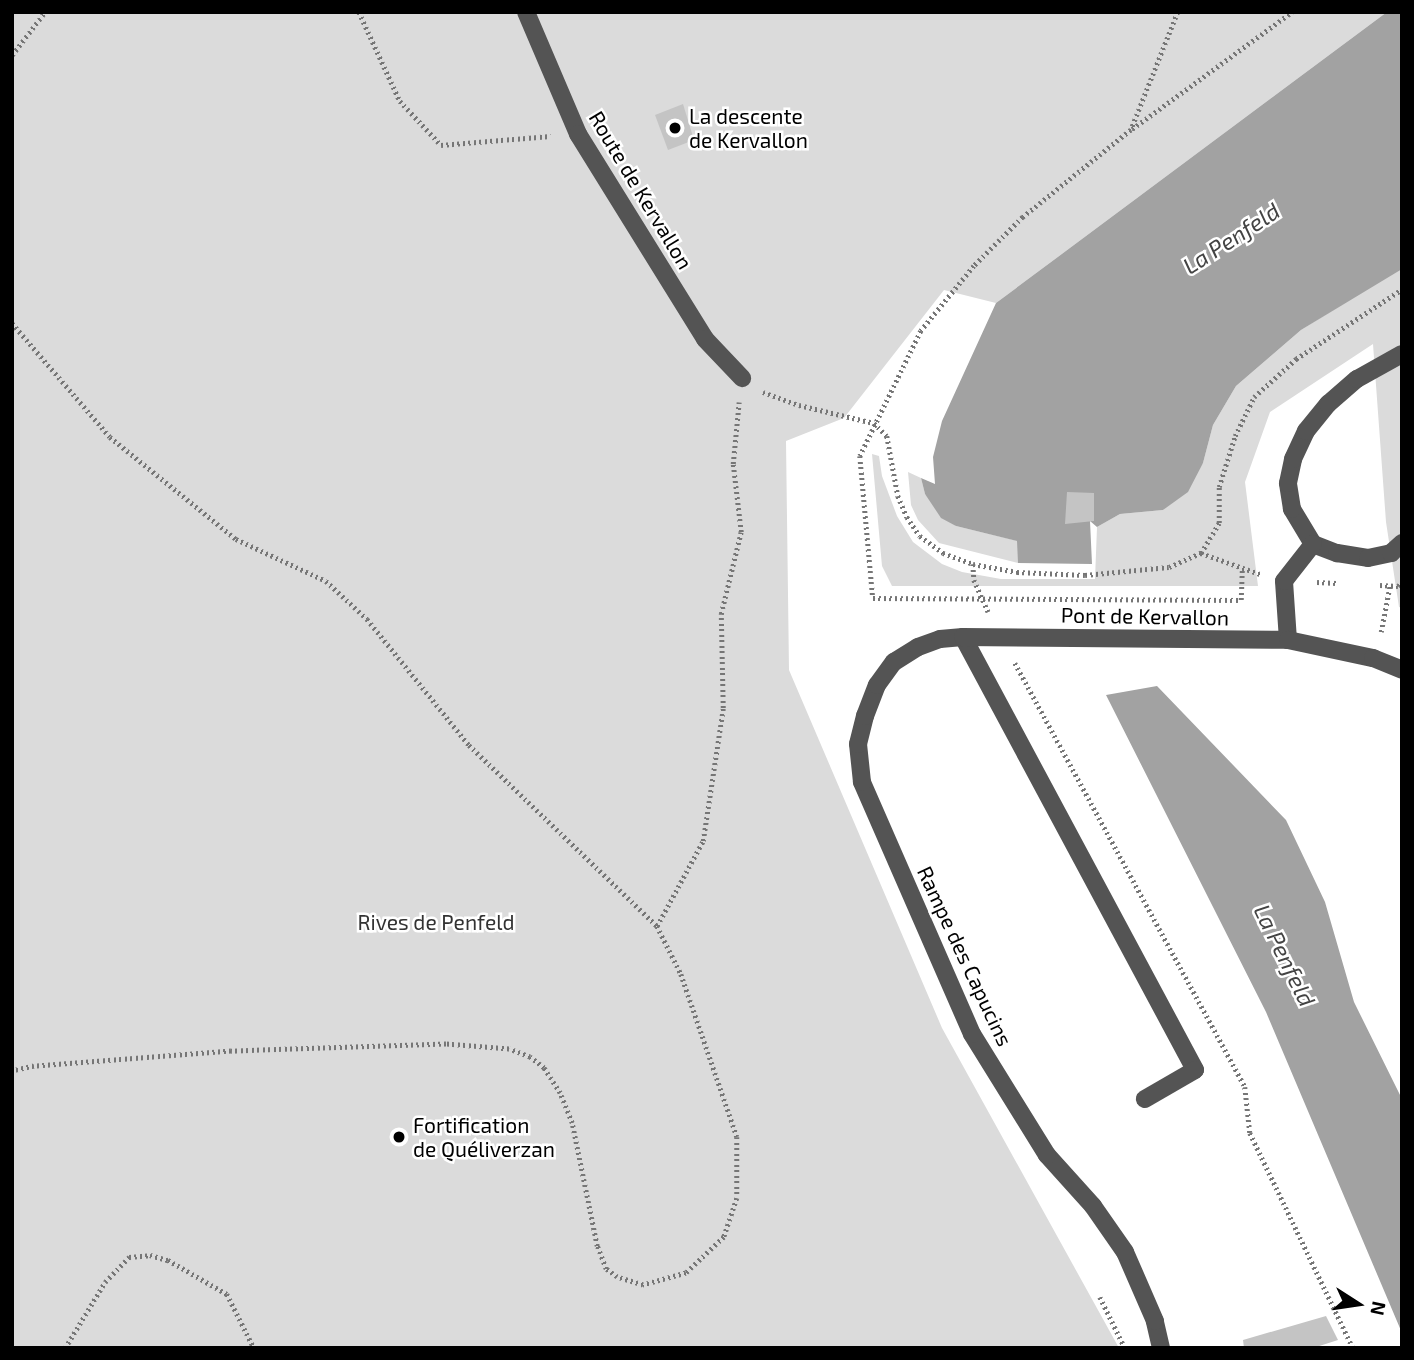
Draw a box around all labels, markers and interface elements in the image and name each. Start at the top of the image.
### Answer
place label: La descente de Kervallon [689,103,808,153]
street label: Route de Kervallon [584,106,698,274]
marker: La descente de Kervallon [667,120,683,136]
water label: La Penfeld [1177,196,1285,280]
street label: Pont de Kervallon [1061,602,1229,630]
street label: Rampe des Capucins [912,862,1018,1050]
water label: La Penfeld [1248,900,1322,1010]
park label: Rives de Penfeld [358,909,514,935]
place label: Fortification de Quéliverzan [413,1112,555,1162]
marker: Fortification de Quéliverzan [391,1129,407,1145]
north arrow [1323,1269,1393,1339]
text: N [1366,1299,1392,1318]

